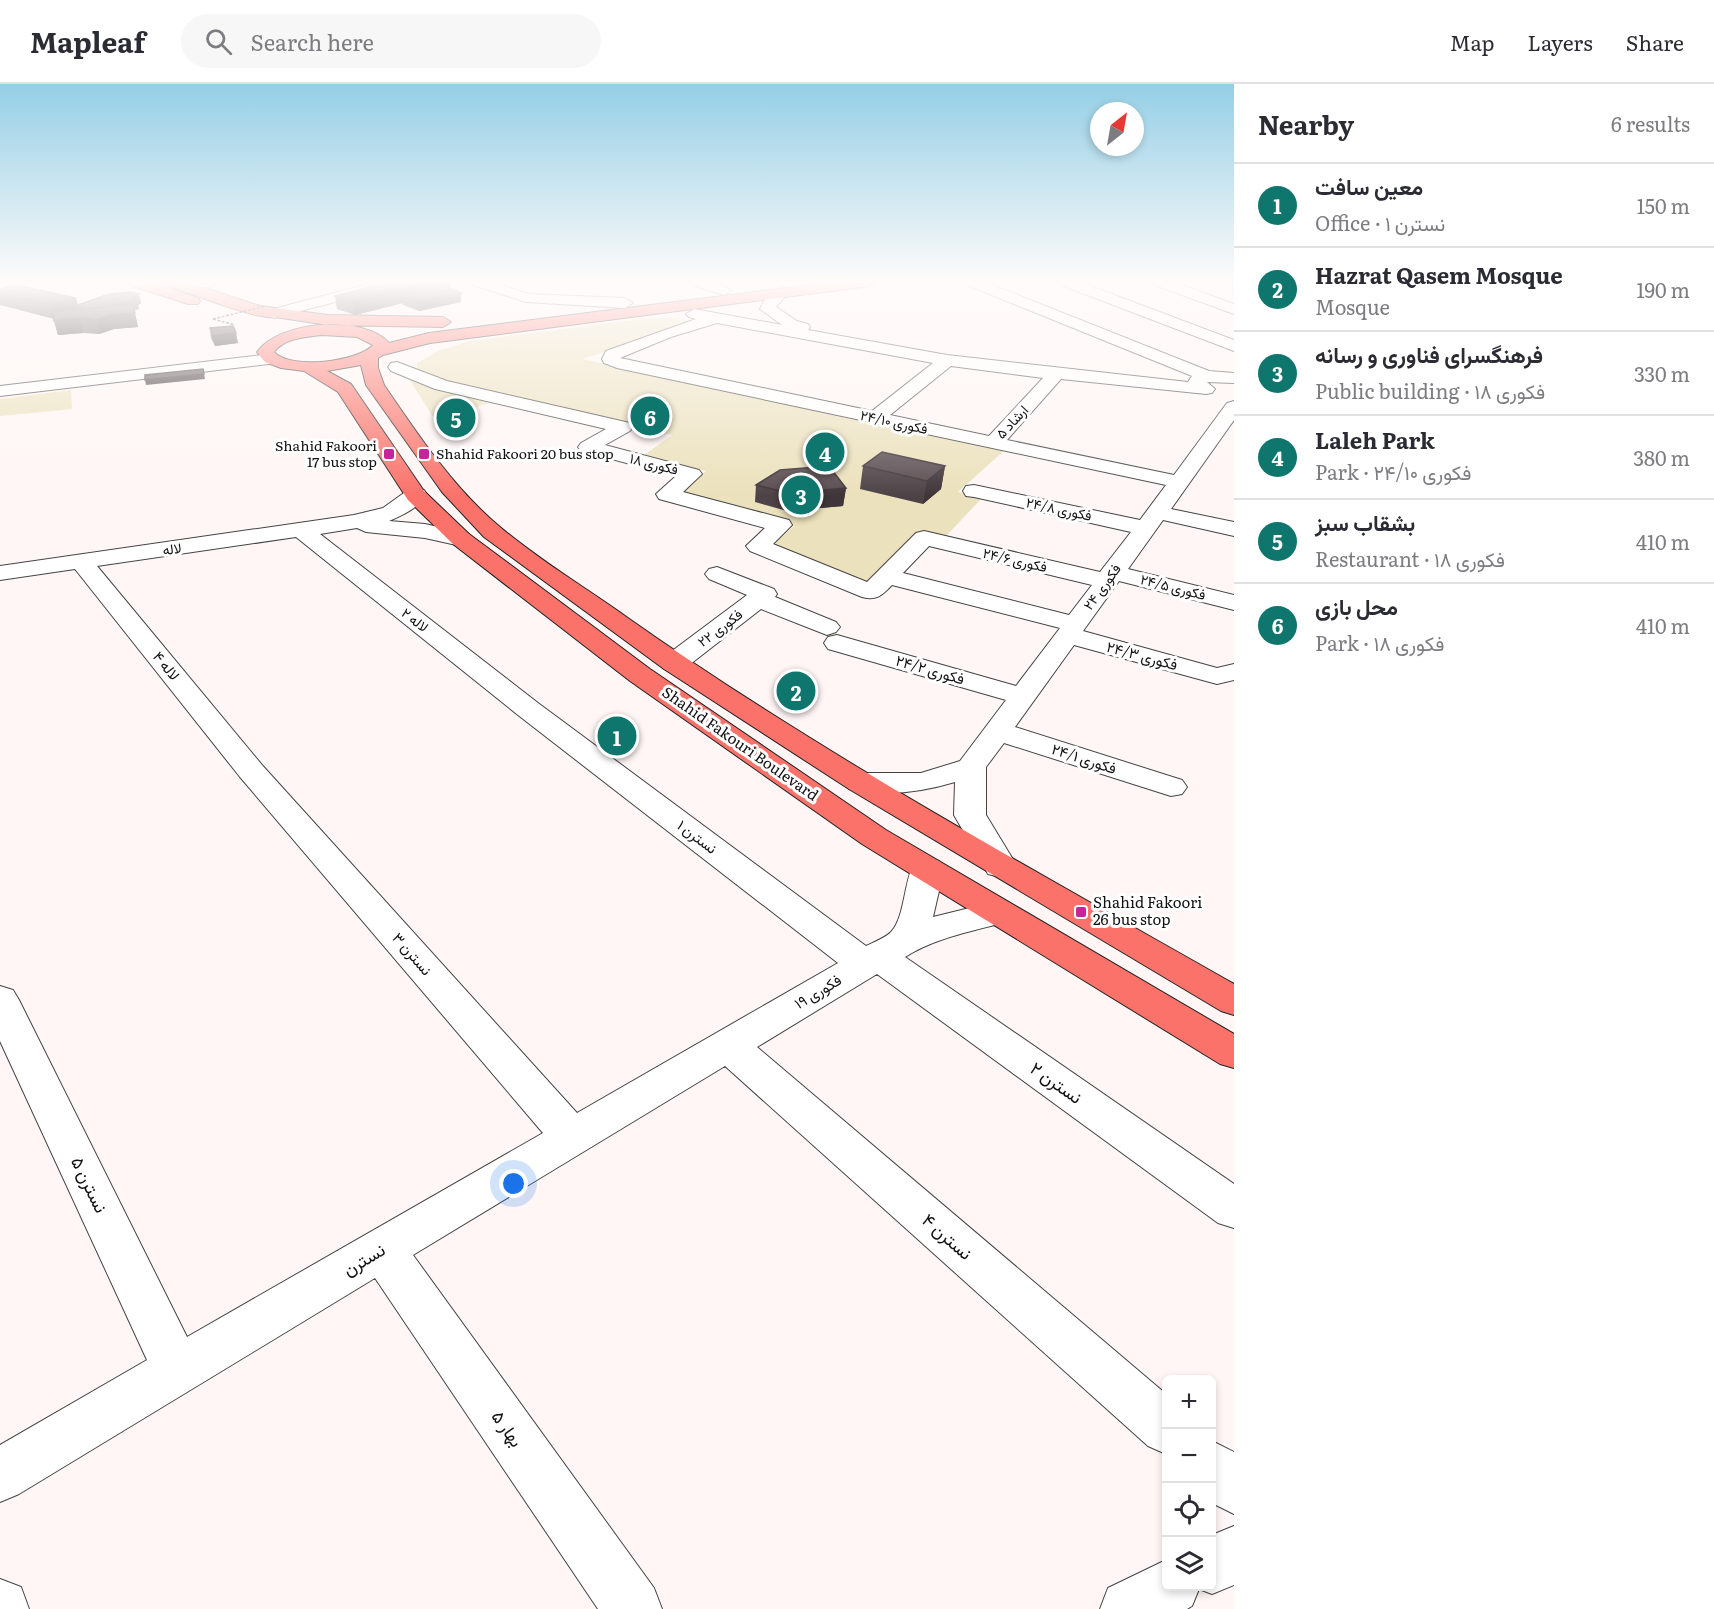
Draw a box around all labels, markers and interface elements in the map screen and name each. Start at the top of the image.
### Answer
search box [181,14,601,68]
text: Mapleaf [30,20,145,62]
icon: search [202,25,235,58]
text: Search here [250,25,374,58]
text: Map [1450,26,1495,57]
text: Layers [1528,26,1593,57]
text: Share [1626,26,1684,57]
north arrow [1090,102,1144,156]
text: Nearby [1258,104,1354,143]
text: 6 results [1611,108,1690,138]
text: معین سافت [1315,169,1423,202]
text: 1 [1273,190,1282,220]
text: 150 m [1637,190,1690,220]
text: Office · نسترن ۱ [1315,207,1445,237]
text: Hazrat Qasem Mosque [1315,258,1563,291]
text: 2 [1272,274,1283,304]
text: 190 m [1636,274,1690,304]
text: Mosque [1315,291,1390,321]
text: فرهنگسرای فناوری و رسانه [1315,337,1543,370]
text: 3 [1272,358,1283,388]
text: 330 m [1634,358,1690,388]
text: Public building · فکوری ١٨ [1315,375,1545,405]
pin: 6 [630,394,670,438]
pin: 5 [436,396,476,440]
street label: ارشاد ۵ [991,400,1032,443]
street label: فکوری ۲۴/۱۰ [859,404,930,438]
text: Laleh Park [1315,423,1435,456]
pin: 4 [806,430,844,475]
place label: Shahid Fakoori 17 bus stop [275,435,377,471]
text: 4 [1271,442,1284,472]
text: 380 m [1633,442,1690,472]
place label: Shahid Fakoori 20 bus stop [436,443,614,463]
marker: Shahid Fakoori 17 bus stop [382,447,396,461]
marker: Shahid Fakoori 20 bus stop [417,447,431,461]
street label: فکوری ١٨ [628,447,681,479]
text: Park · فکوری ۲۴/۱۰ [1315,456,1471,486]
pin: 3 [782,472,820,518]
street label: فکوری ۲۴/۸ [1024,491,1094,525]
text: بشقاب سبز [1315,505,1415,538]
text: 5 [1272,526,1283,556]
text: 410 m [1636,526,1690,556]
street label: لاله [161,537,183,559]
street label: فکوری ۲۴/۶ [981,542,1049,576]
text: Restaurant · فکوری ١٨ [1315,543,1505,573]
street label: فکوری ۲۴ [1078,559,1125,614]
street label: فکوری ۲۴/۵ [1138,568,1208,604]
text: محل بازی [1315,589,1398,622]
street label: لاله ۲ [398,602,433,636]
street label: فکوری ۲۲ [693,604,746,651]
text: 6 [1272,610,1283,640]
text: 410 m [1636,610,1690,640]
text: Park · فکوری ١٨ [1315,627,1444,657]
street label: فکوری ۲۴/۳ [1104,634,1181,675]
street label: لاله ۴ [148,645,186,685]
street label: فکوری ۲۴/۲ [893,648,968,689]
pin: 2 [776,668,816,714]
street label: Shahid Fakouri Boulevard [658,680,824,806]
pin: 1 [598,714,636,758]
street label: فکوری ۲۴/۱ [1049,736,1120,779]
street label: نسترن ۱ [673,813,723,859]
place label: Shahid Fakoori 26 bus stop [1093,890,1202,930]
marker: Shahid Fakoori 26 bus stop [1074,905,1088,919]
street label: نسترن ۳ [388,926,438,980]
street label: فکوری ۱۹ [789,968,845,1014]
street label: نسترن ۲ [1025,1054,1089,1110]
street label: نسترن ۵ [65,1152,116,1217]
your location [499,1169,528,1198]
street label: نسترن ۴ [917,1206,979,1266]
street label: نسترن [337,1235,390,1282]
map controls [1162,1375,1216,1591]
button: + [1162,1375,1216,1429]
street label: بهار ۵ [486,1404,531,1452]
button: − [1162,1429,1216,1483]
button: locate [1162,1483,1216,1537]
button: layers [1162,1537,1216,1591]

